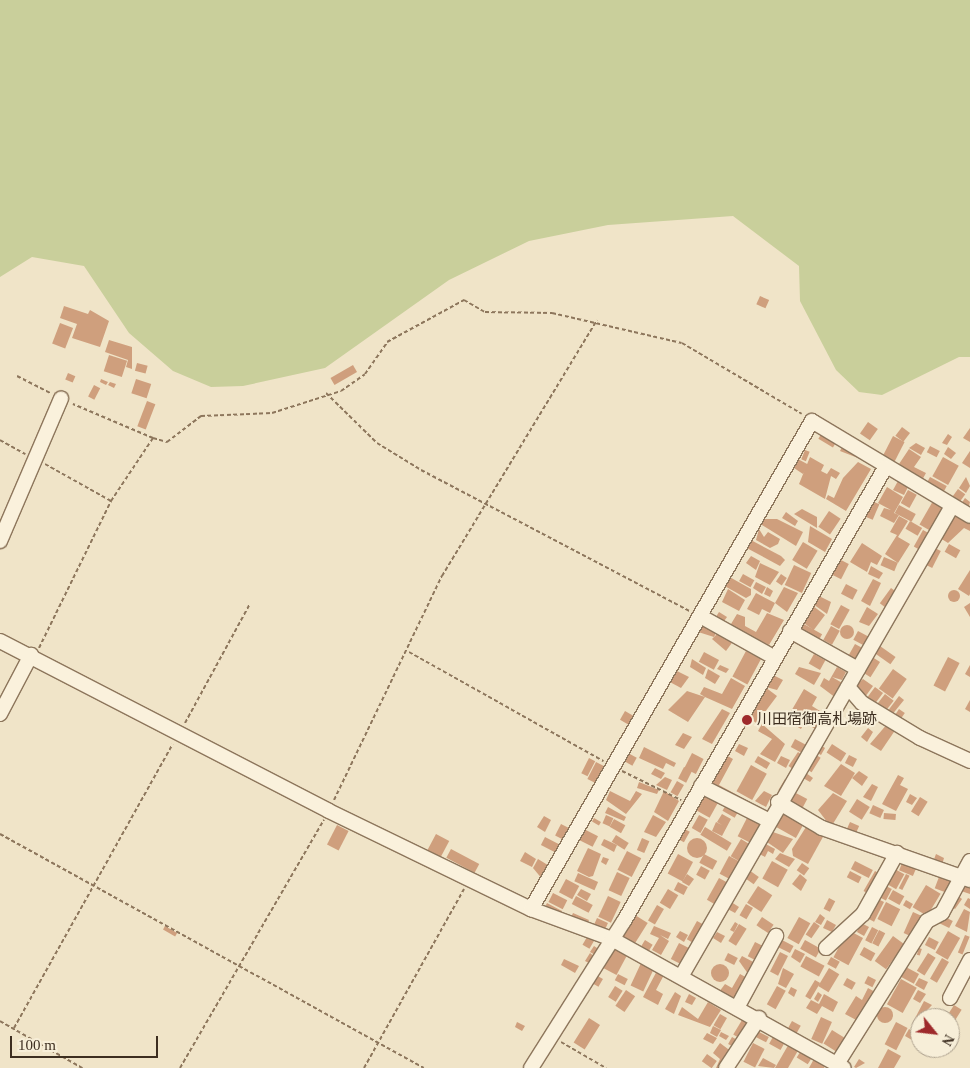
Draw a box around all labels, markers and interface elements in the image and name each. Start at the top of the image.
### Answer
place label: 川田宿御高札場跡 [757,711,877,729]
marker: 川田宿御高札場跡 [741,714,753,726]
north arrow [910,1008,960,1058]
scale bar [12,1026,160,1058]
text: N [939,1032,957,1048]
text: 100 m [18,1037,56,1053]

